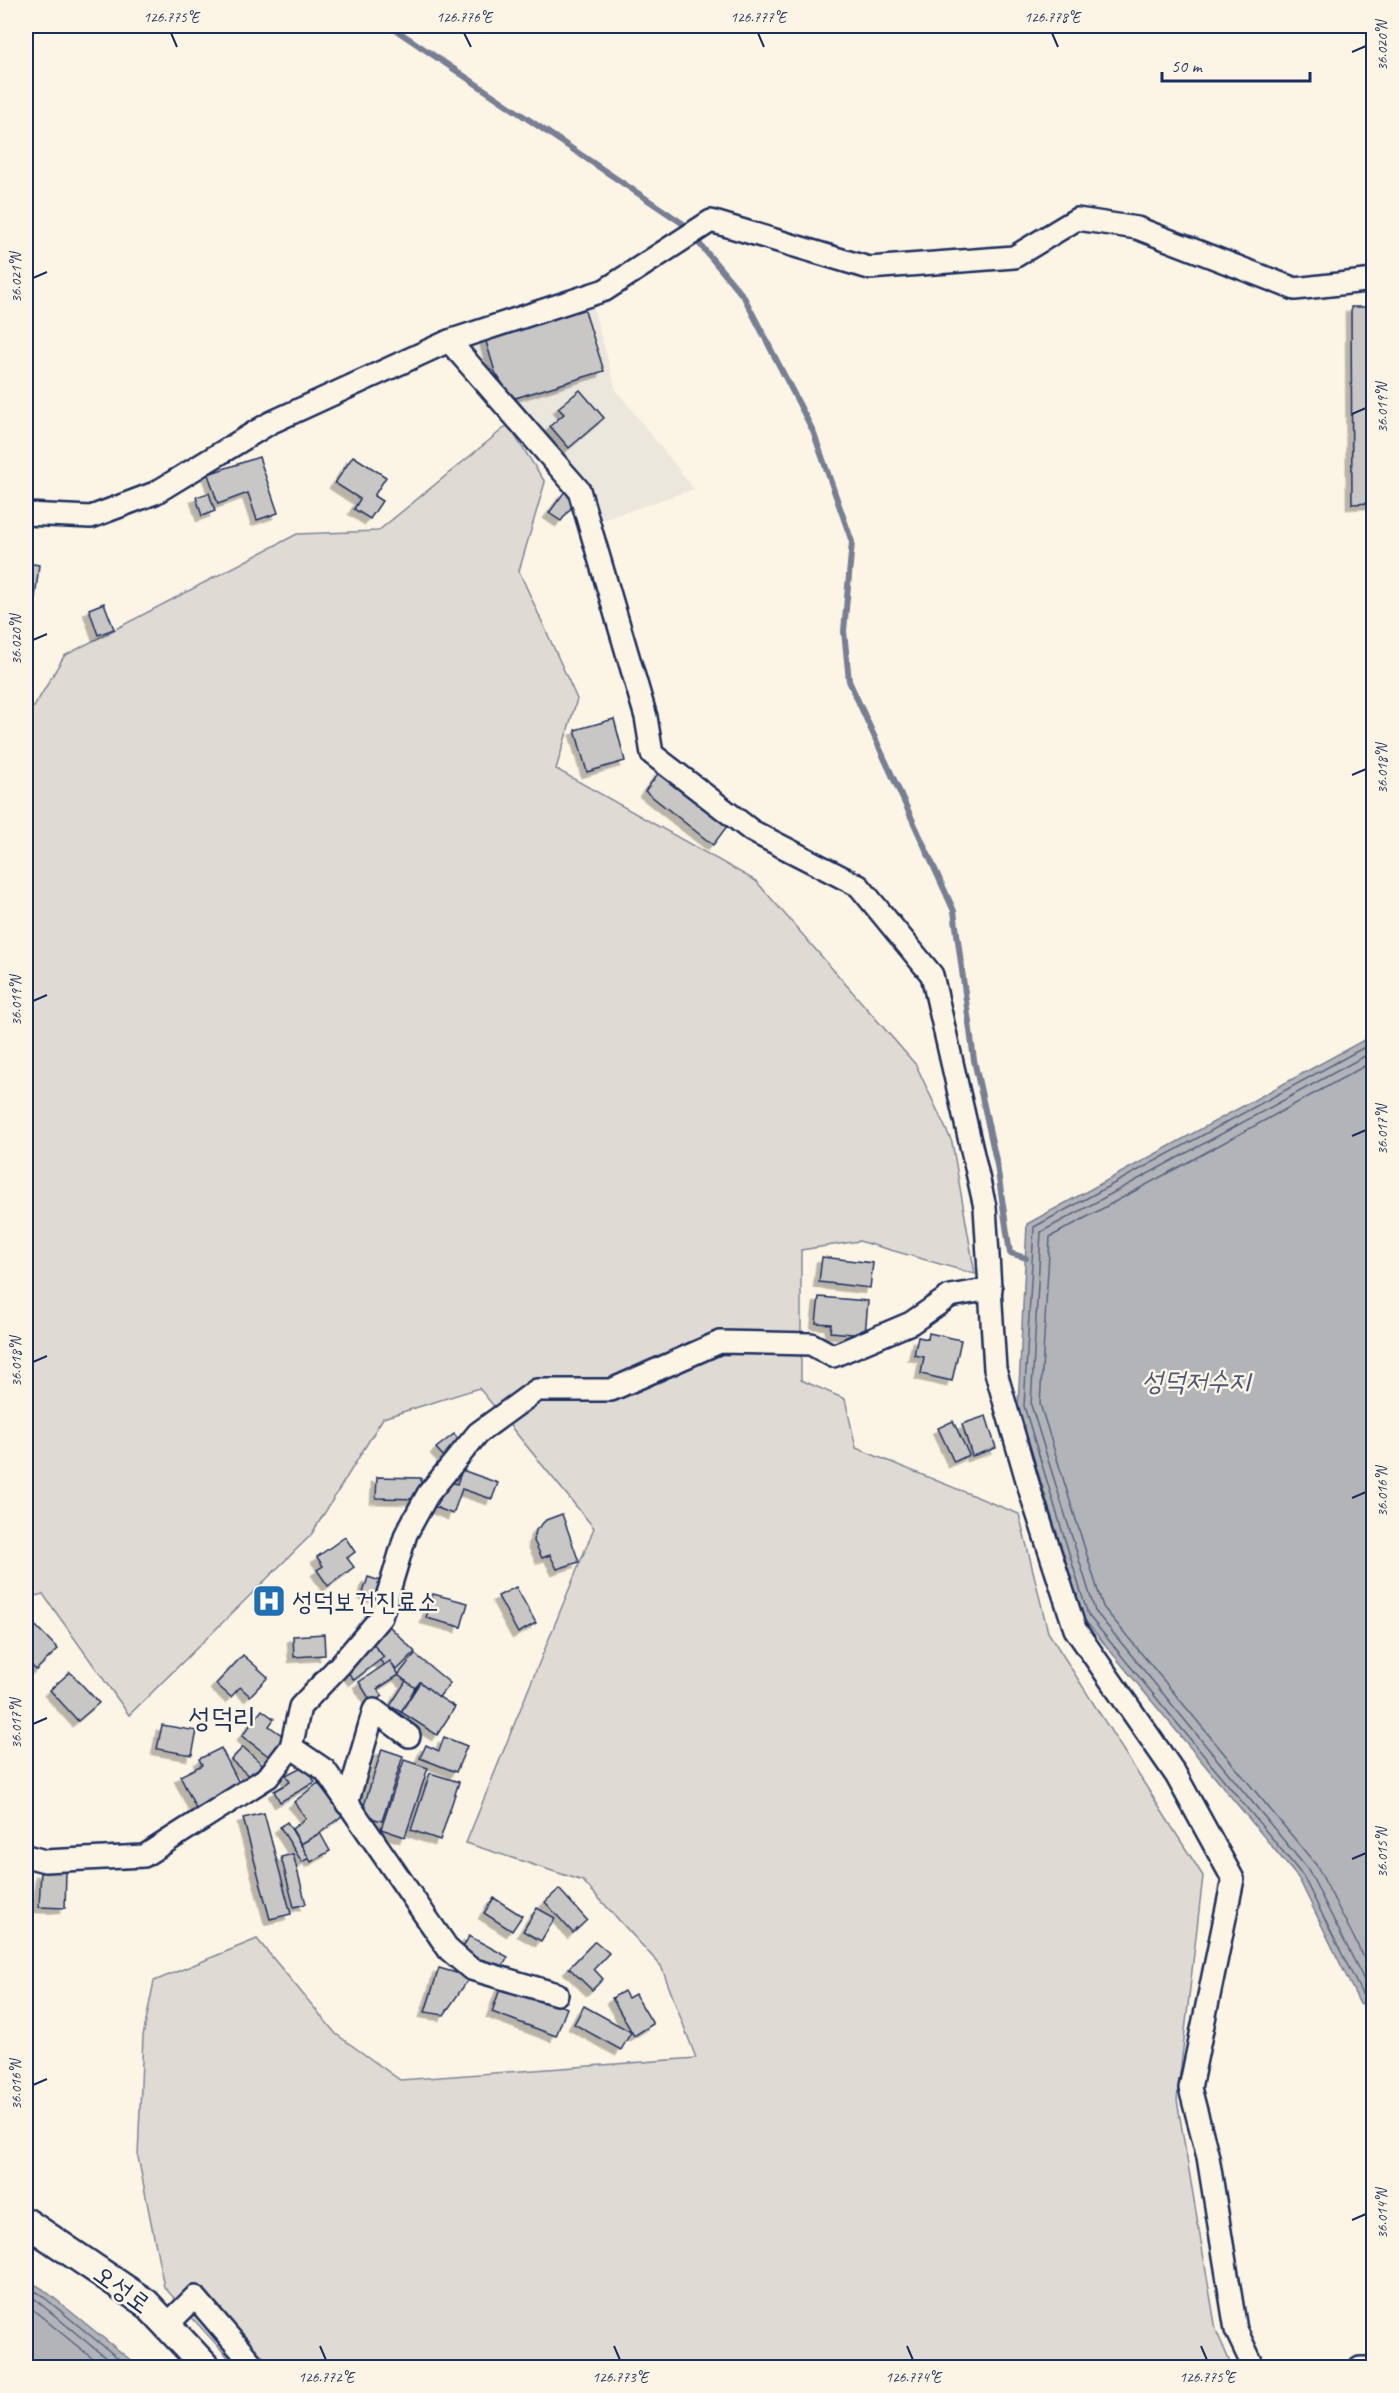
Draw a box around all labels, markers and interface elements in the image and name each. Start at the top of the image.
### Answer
text: 126.775°E [143,8,201,27]
text: 126.776°E [436,8,494,27]
text: 126.777°E [730,8,788,27]
text: 126.778°E [1024,8,1082,27]
text: 36.020°N [1373,18,1392,71]
scale bar [1162,45,1310,83]
text: 50 m [1171,55,1204,77]
text: 36.021°N [7,250,26,303]
text: 36.019°N [1373,380,1392,433]
text: 36.020°N [7,612,26,665]
text: 36.018°N [1373,741,1392,794]
text: 36.019°N [7,973,26,1026]
text: 36.017°N [1373,1102,1392,1155]
text: 36.018°N [7,1334,26,1387]
water label: 성덕저수지 [1142,1364,1254,1398]
text: 36.016°N [1373,1464,1392,1517]
hospital icon: 성덕보건진료소 [251,1583,287,1619]
place label: 성덕보건진료소 [292,1585,438,1618]
text: 36.017°N [7,1696,26,1749]
district label: 성덕리 [188,1700,256,1735]
text: 36.015°N [1373,1825,1392,1878]
text: 36.016°N [7,2057,26,2110]
text: 36.014°N [1373,2186,1392,2239]
street label: 오성로 [87,2257,157,2321]
text: 126.772°E [298,2368,356,2387]
text: 126.773°E [592,2368,650,2387]
text: 126.774°E [885,2368,943,2387]
text: 126.775°E [1179,2368,1237,2387]

